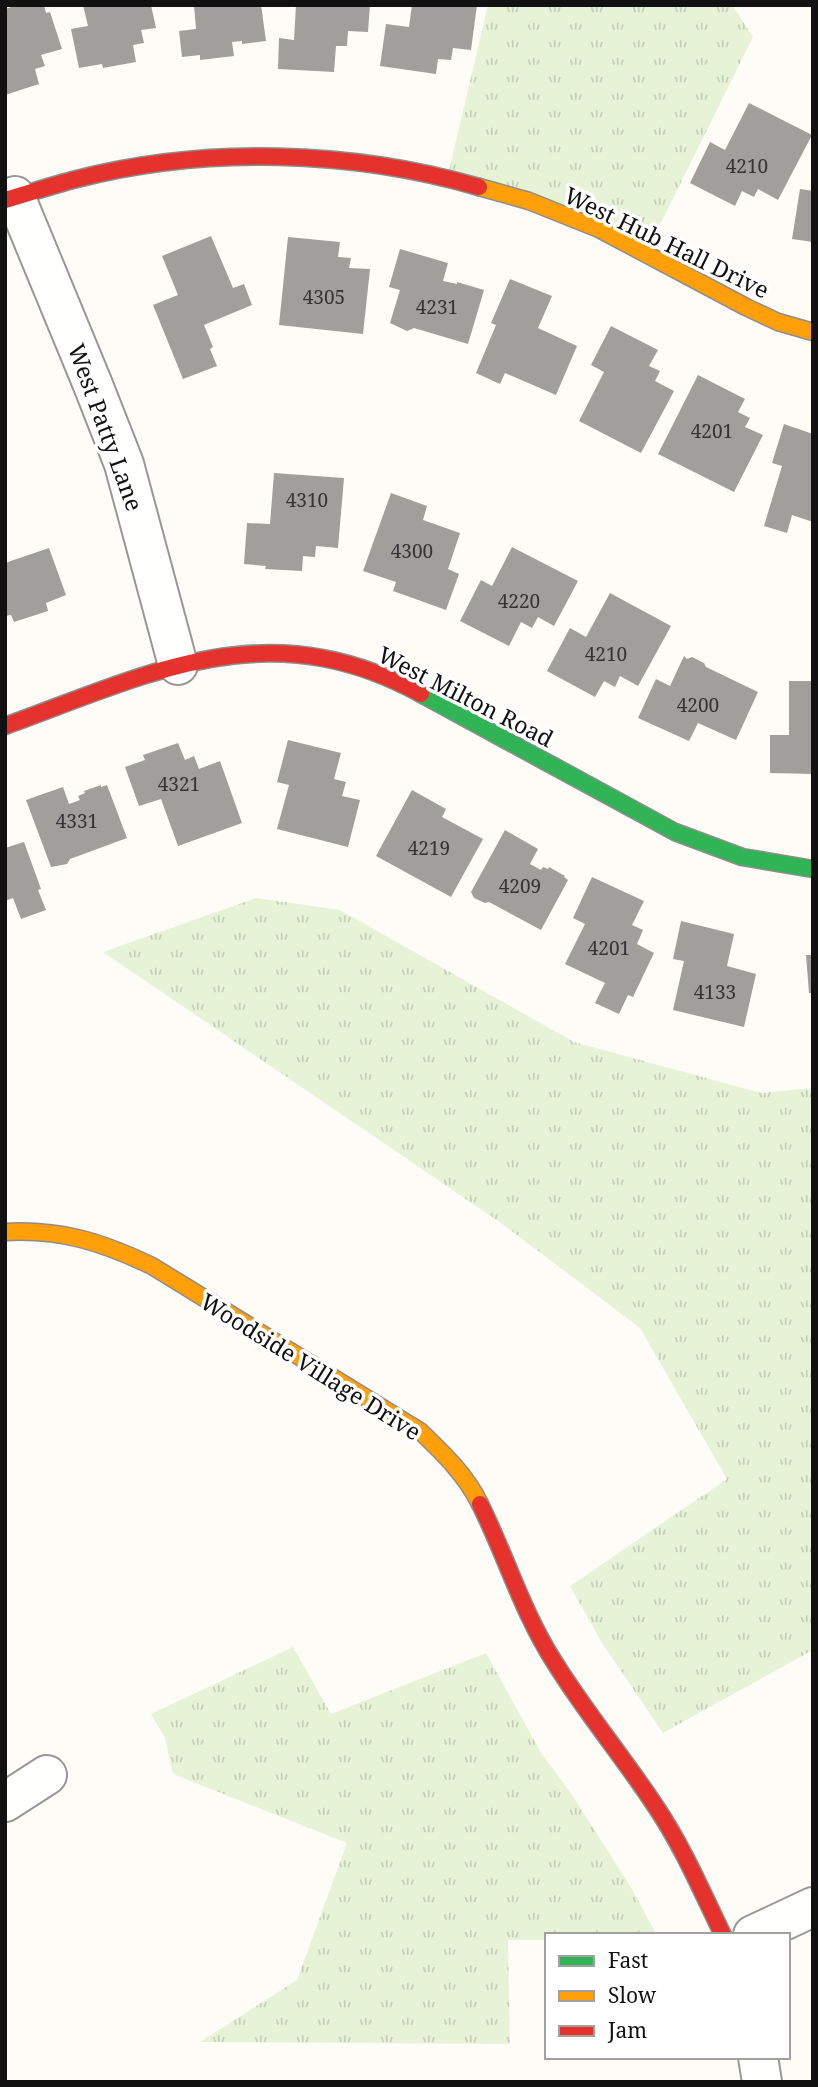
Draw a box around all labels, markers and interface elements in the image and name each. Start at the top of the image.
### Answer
house number: 4210 [726,153,768,179]
street label: West Hub Hall Drive [559,178,775,306]
house number: 4305 [303,284,345,310]
house number: 4231 [416,294,458,320]
street label: West Patty Lane [61,339,151,515]
house number: 4201 [691,418,733,444]
house number: 4310 [286,487,328,513]
house number: 4300 [391,538,433,564]
house number: 4220 [498,588,540,614]
street label: West Milton Road [373,638,559,754]
house number: 4210 [585,641,627,667]
house number: 4200 [677,692,719,718]
house number: 4321 [158,771,200,797]
house number: 4331 [56,808,98,834]
house number: 4219 [408,835,450,861]
house number: 4209 [499,873,541,899]
house number: 4201 [588,935,630,961]
house number: 4133 [694,979,736,1005]
street label: Woodside Village Drive [194,1285,428,1447]
legend [545,1933,790,2059]
text: Fast [608,1946,648,1974]
text: Slow [608,1981,657,2009]
text: Jam [607,2016,647,2044]

